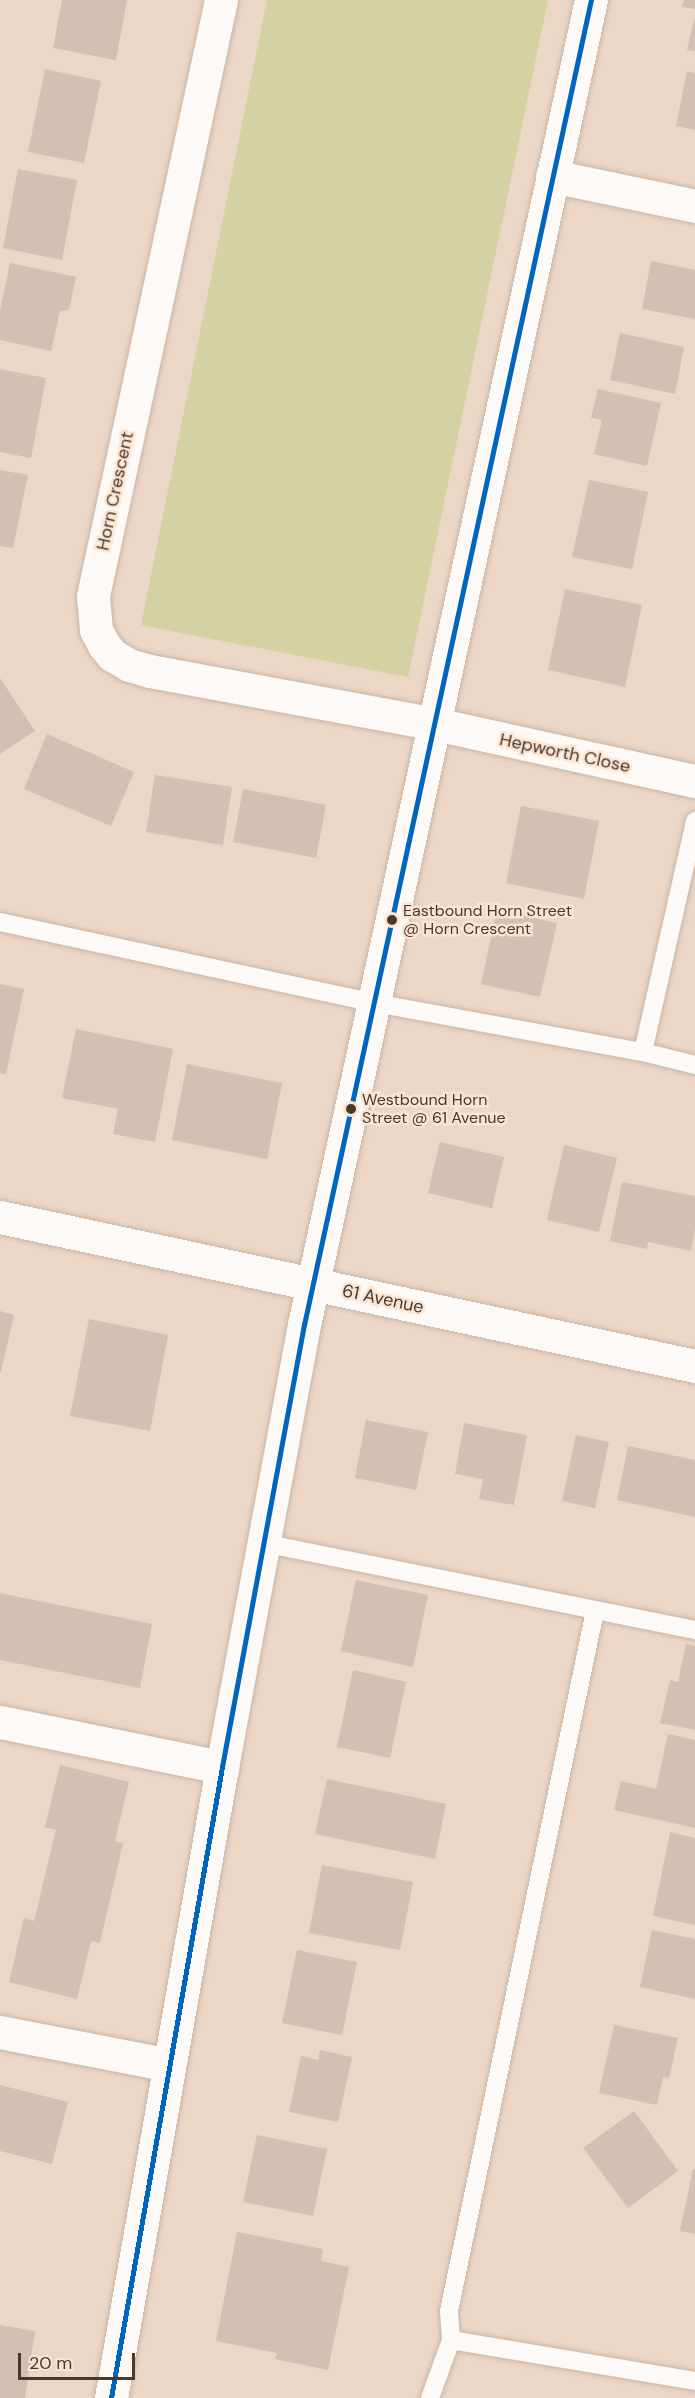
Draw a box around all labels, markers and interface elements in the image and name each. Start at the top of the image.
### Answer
street label: Horn Crescent [92,430,138,552]
street label: Hepworth Close [498,729,632,777]
place label: Eastbound Horn Street @ Horn Crescent [403,901,572,939]
marker: Eastbound Horn Street @ Horn Crescent [386,914,398,926]
place label: Westbound Horn Street @ 61 Avenue [362,1090,506,1128]
marker: Westbound Horn Street @ 61 Avenue [345,1103,357,1115]
street label: 61 Avenue [340,1280,426,1318]
scale bar [21,2341,138,2379]
text: 20 m [29,2351,72,2375]

